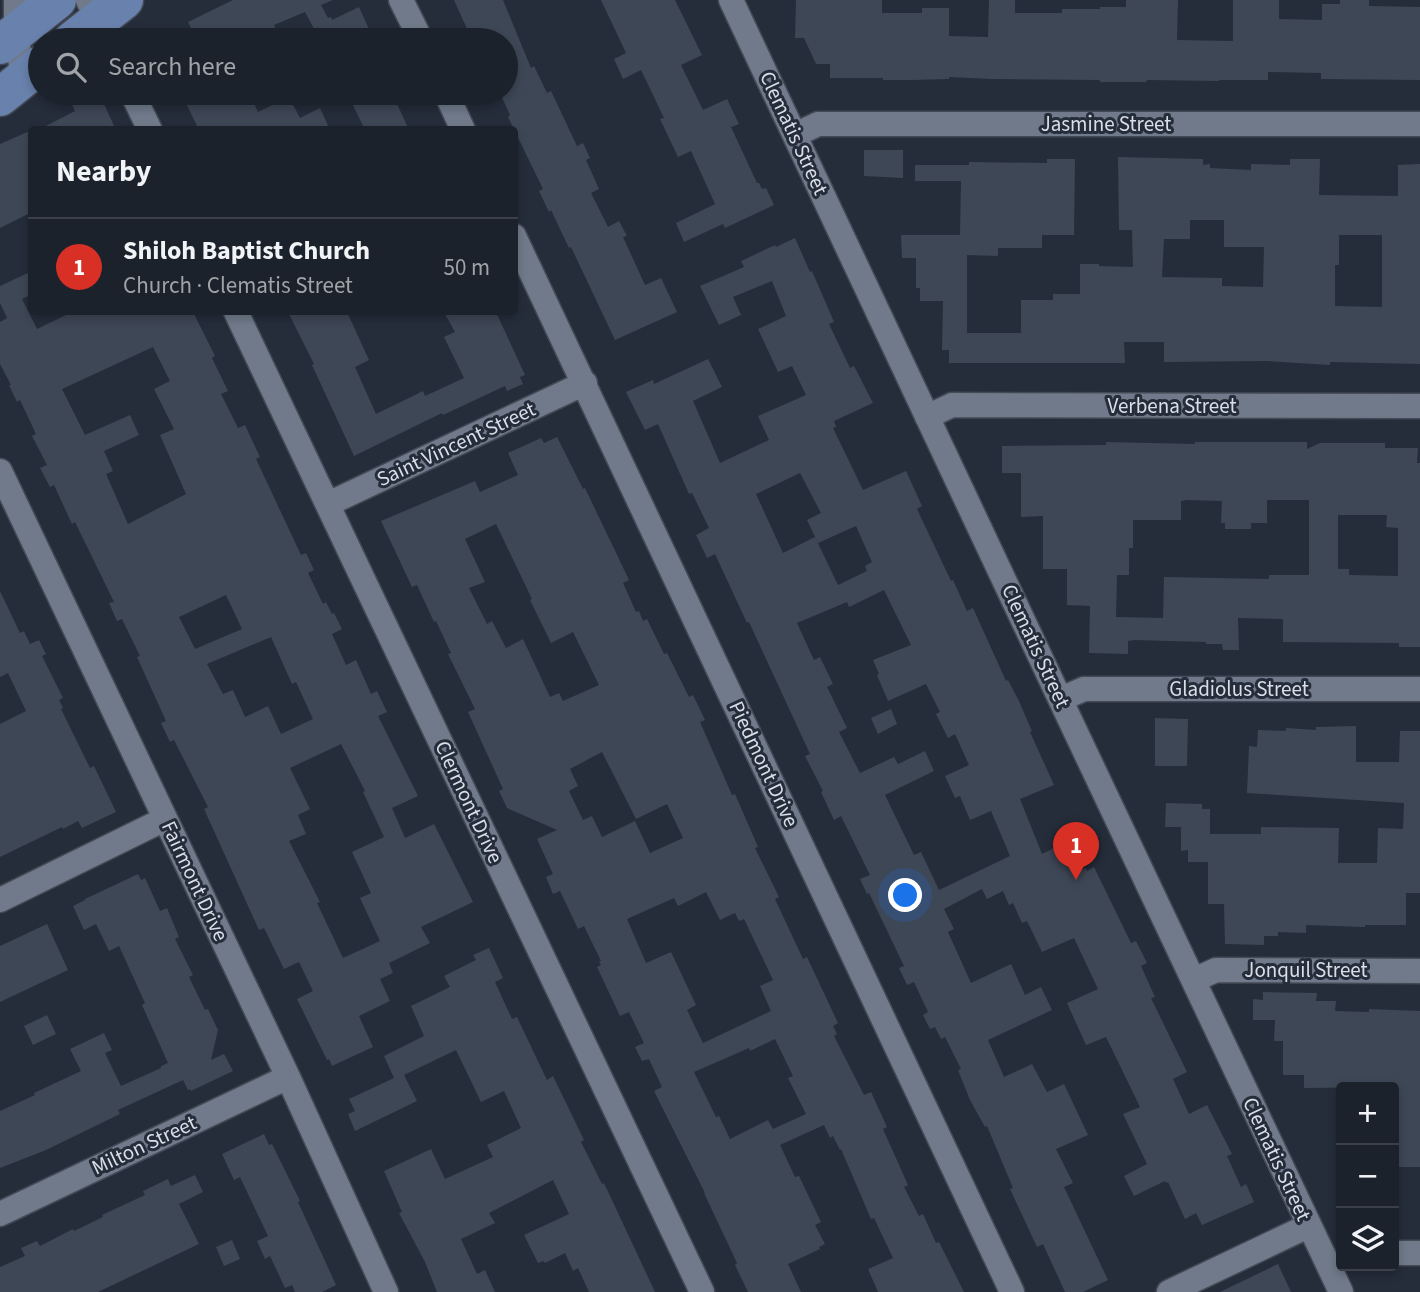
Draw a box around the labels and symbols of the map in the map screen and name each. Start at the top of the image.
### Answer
street label: Clematis Street [752,66,836,200]
street label: Jasmine Street [1041,109,1171,139]
street label: Verbena Street [1107,391,1237,421]
street label: Saint Vincent Street [372,394,540,494]
street label: Clematis Street [994,579,1078,713]
street label: Gladiolus Street [1169,674,1309,704]
street label: Piedmont Drive [722,696,806,832]
street label: Clermont Drive [427,736,511,868]
street label: Fairmont Drive [154,816,236,946]
pin: 1 [1053,822,1099,880]
your location [888,878,922,912]
street label: Jonquil Street [1244,955,1368,985]
street label: Clematis Street [1235,1092,1319,1226]
street label: Milton Street [87,1108,201,1182]

